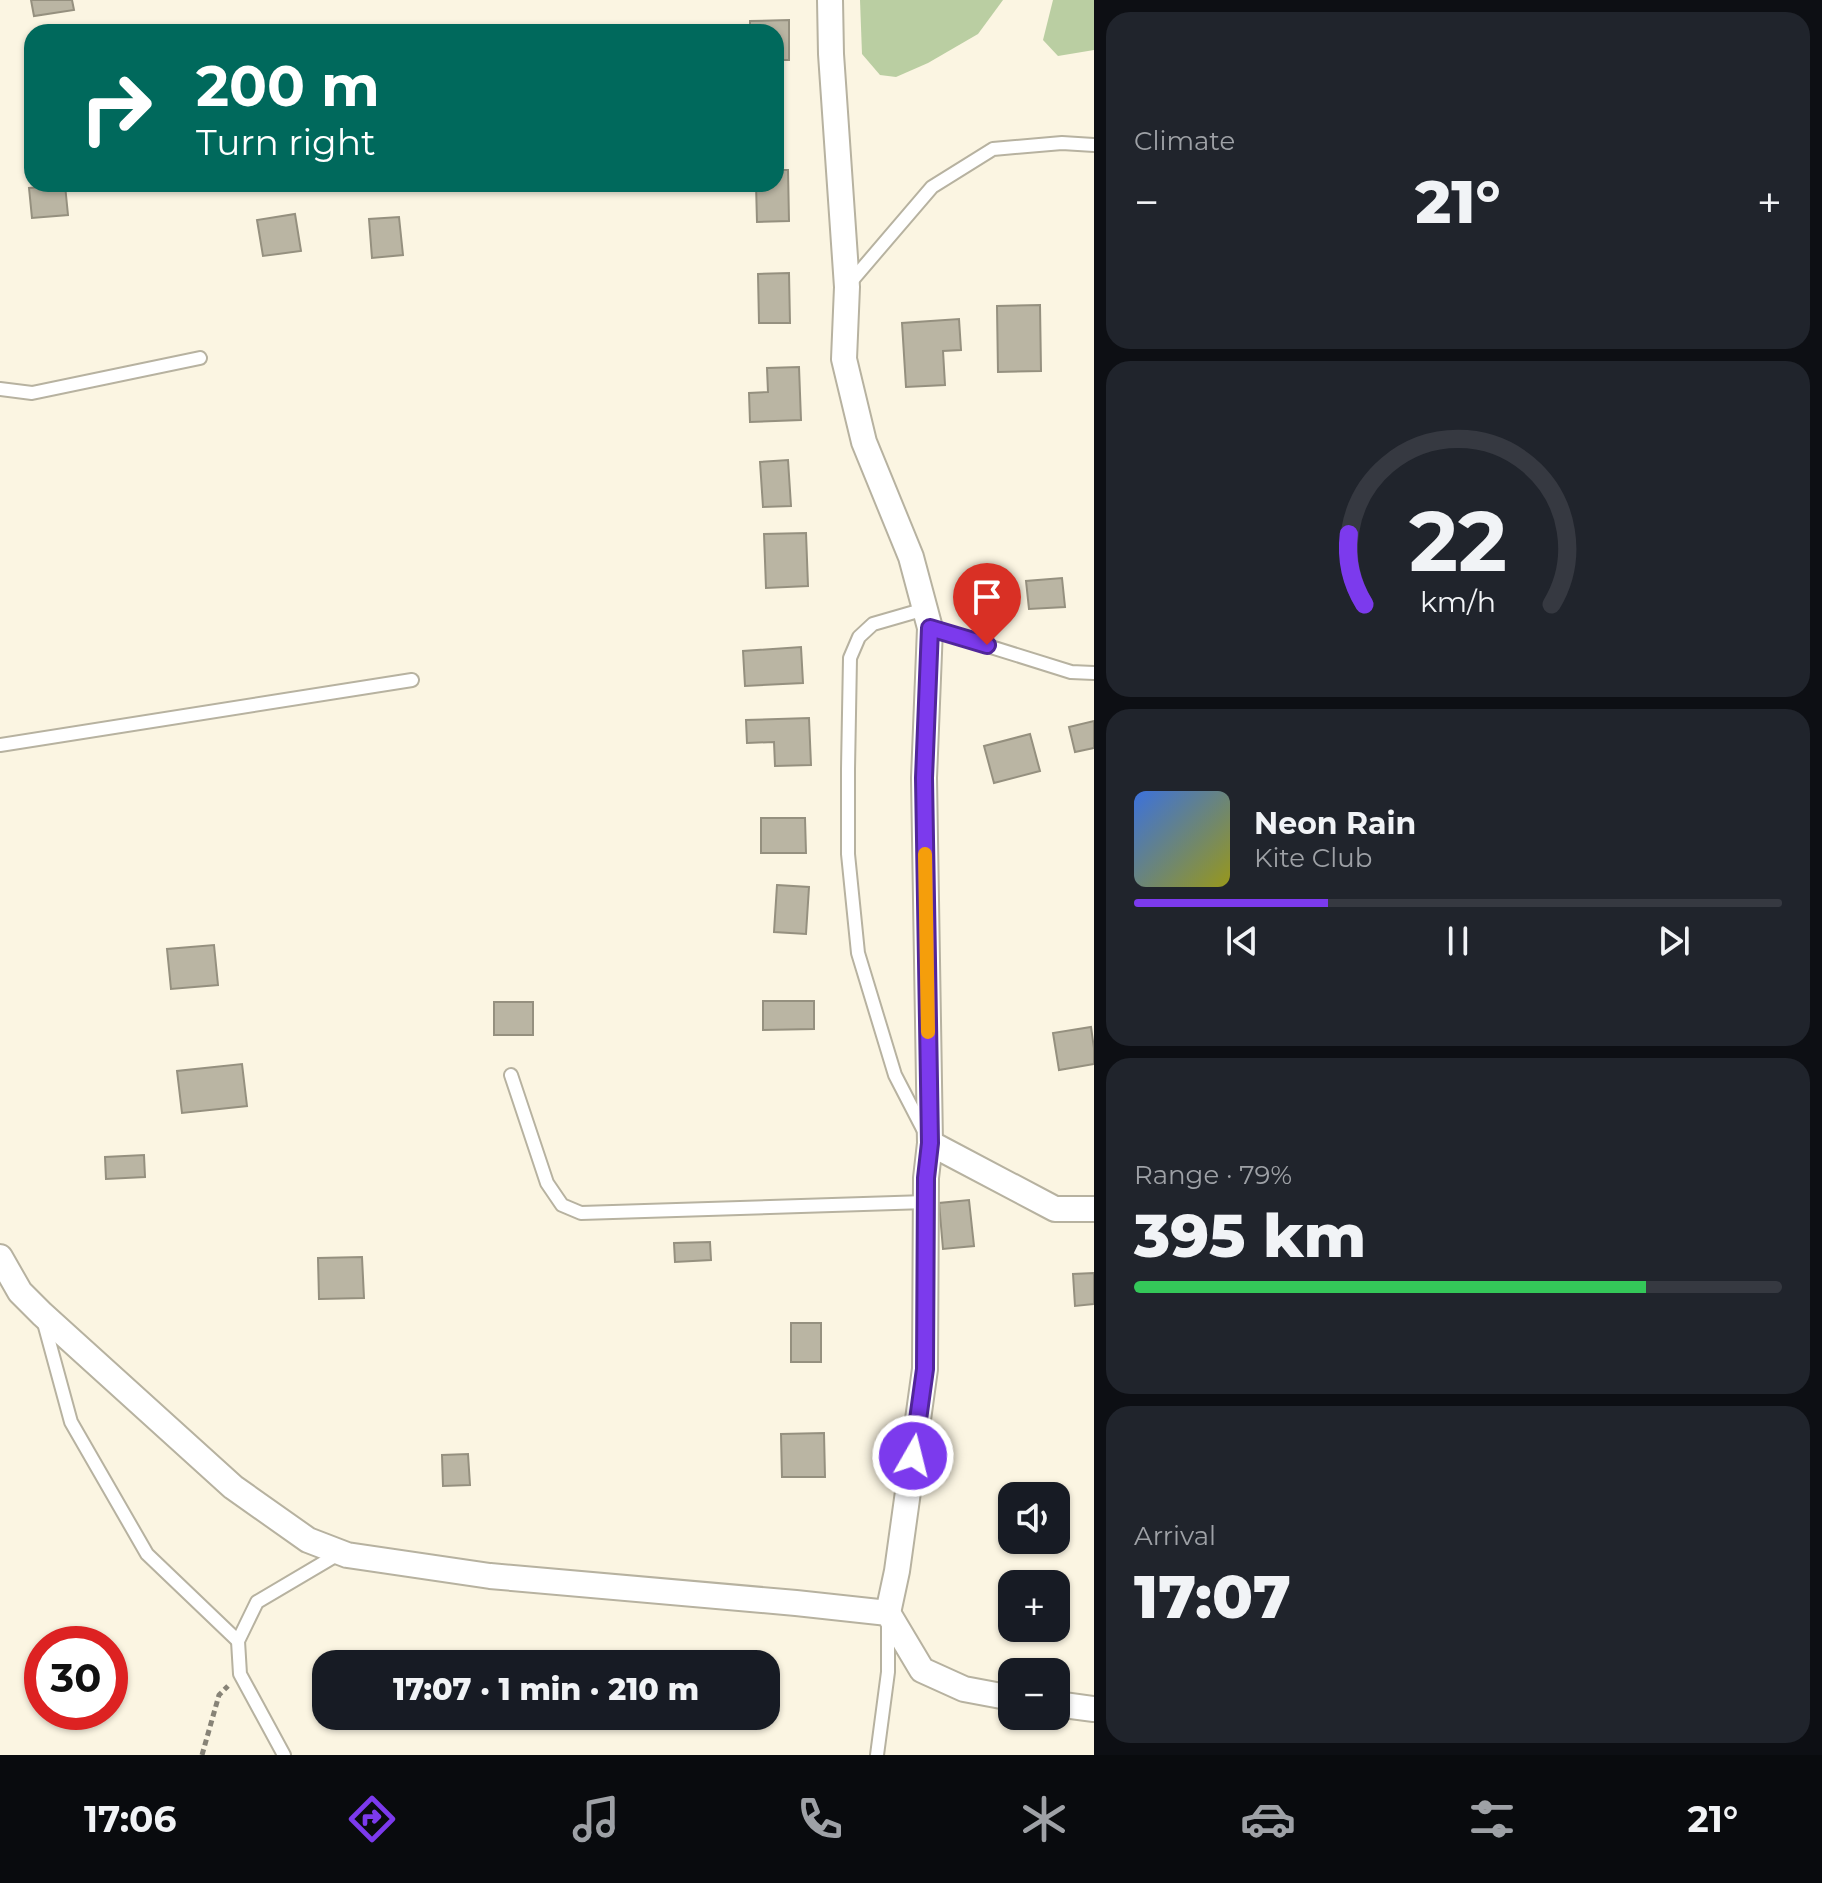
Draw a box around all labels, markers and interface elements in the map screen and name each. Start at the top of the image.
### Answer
text: 200 m [196,52,380,120]
icon: right [64,56,168,160]
text: Turn right [196,120,376,164]
text: Climate [1134,125,1235,157]
text: 21° [1415,165,1501,238]
text: − [1134,175,1159,229]
text: + [1757,175,1782,229]
text: 22 [1409,489,1507,591]
pin [953,563,1021,645]
icon: arrive [965,575,1009,619]
text: km/h [1420,584,1496,619]
text: Neon Rain [1254,805,1416,842]
text: Kite Club [1254,842,1372,874]
icon: previous [1220,919,1264,963]
icon: pause [1436,919,1480,963]
icon: next [1652,919,1696,963]
text: Range · 79% [1134,1159,1292,1191]
text: 395 km [1134,1199,1366,1272]
position arrow [871,1414,955,1498]
map controls [998,1482,1070,1730]
button: sound [998,1482,1070,1554]
text: Arrival [1134,1520,1216,1552]
text: 17:07 [1134,1560,1291,1633]
button: + [998,1570,1070,1642]
speed limit sign: 30 [24,1626,128,1730]
button: − [998,1658,1070,1730]
text: 17:07 · 1 min · 210 m [393,1671,699,1708]
icon: directions [344,1791,400,1847]
icon: music [568,1791,624,1847]
icon: phone [792,1791,848,1847]
icon: climate [1016,1791,1072,1847]
icon: car [1240,1791,1296,1847]
icon: filters [1464,1791,1520,1847]
text: 17:06 [84,1797,176,1841]
text: 21° [1688,1797,1738,1841]

